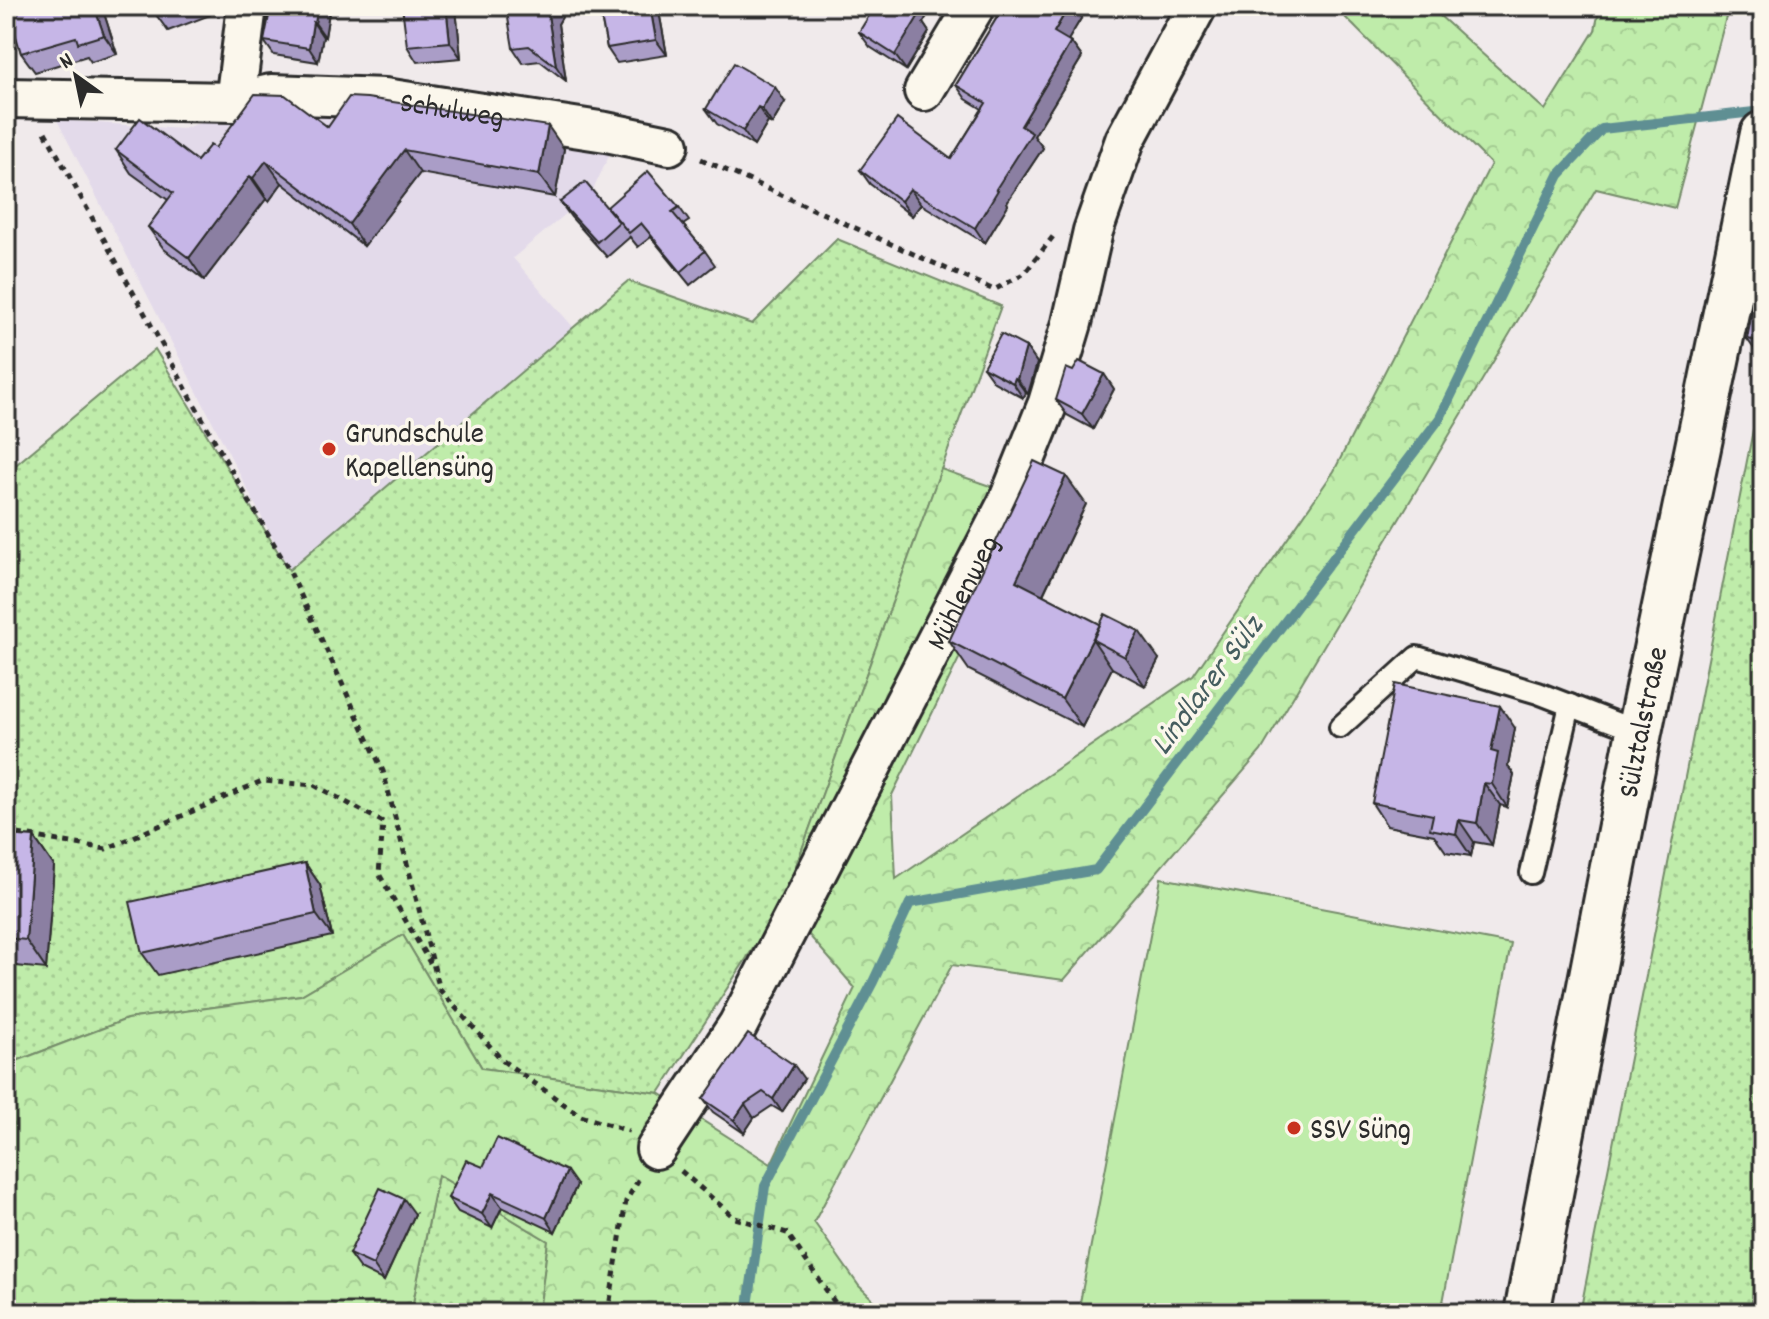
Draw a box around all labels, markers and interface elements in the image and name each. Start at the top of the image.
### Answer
north arrow [36,36,116,116]
text: N [54,46,80,78]
street label: Schulweg [396,84,507,142]
place label: Grundschule Kapellensüng [345,415,494,492]
marker: Grundschule Kapellensüng [320,440,338,458]
street label: Mühlenweg [918,529,1013,659]
water label: Lindlarer Sülz [1141,606,1278,766]
street label: Sülztalstraße [1610,643,1682,802]
place label: SSV Süng [1310,1111,1411,1154]
marker: SSV Süng [1285,1119,1303,1137]

